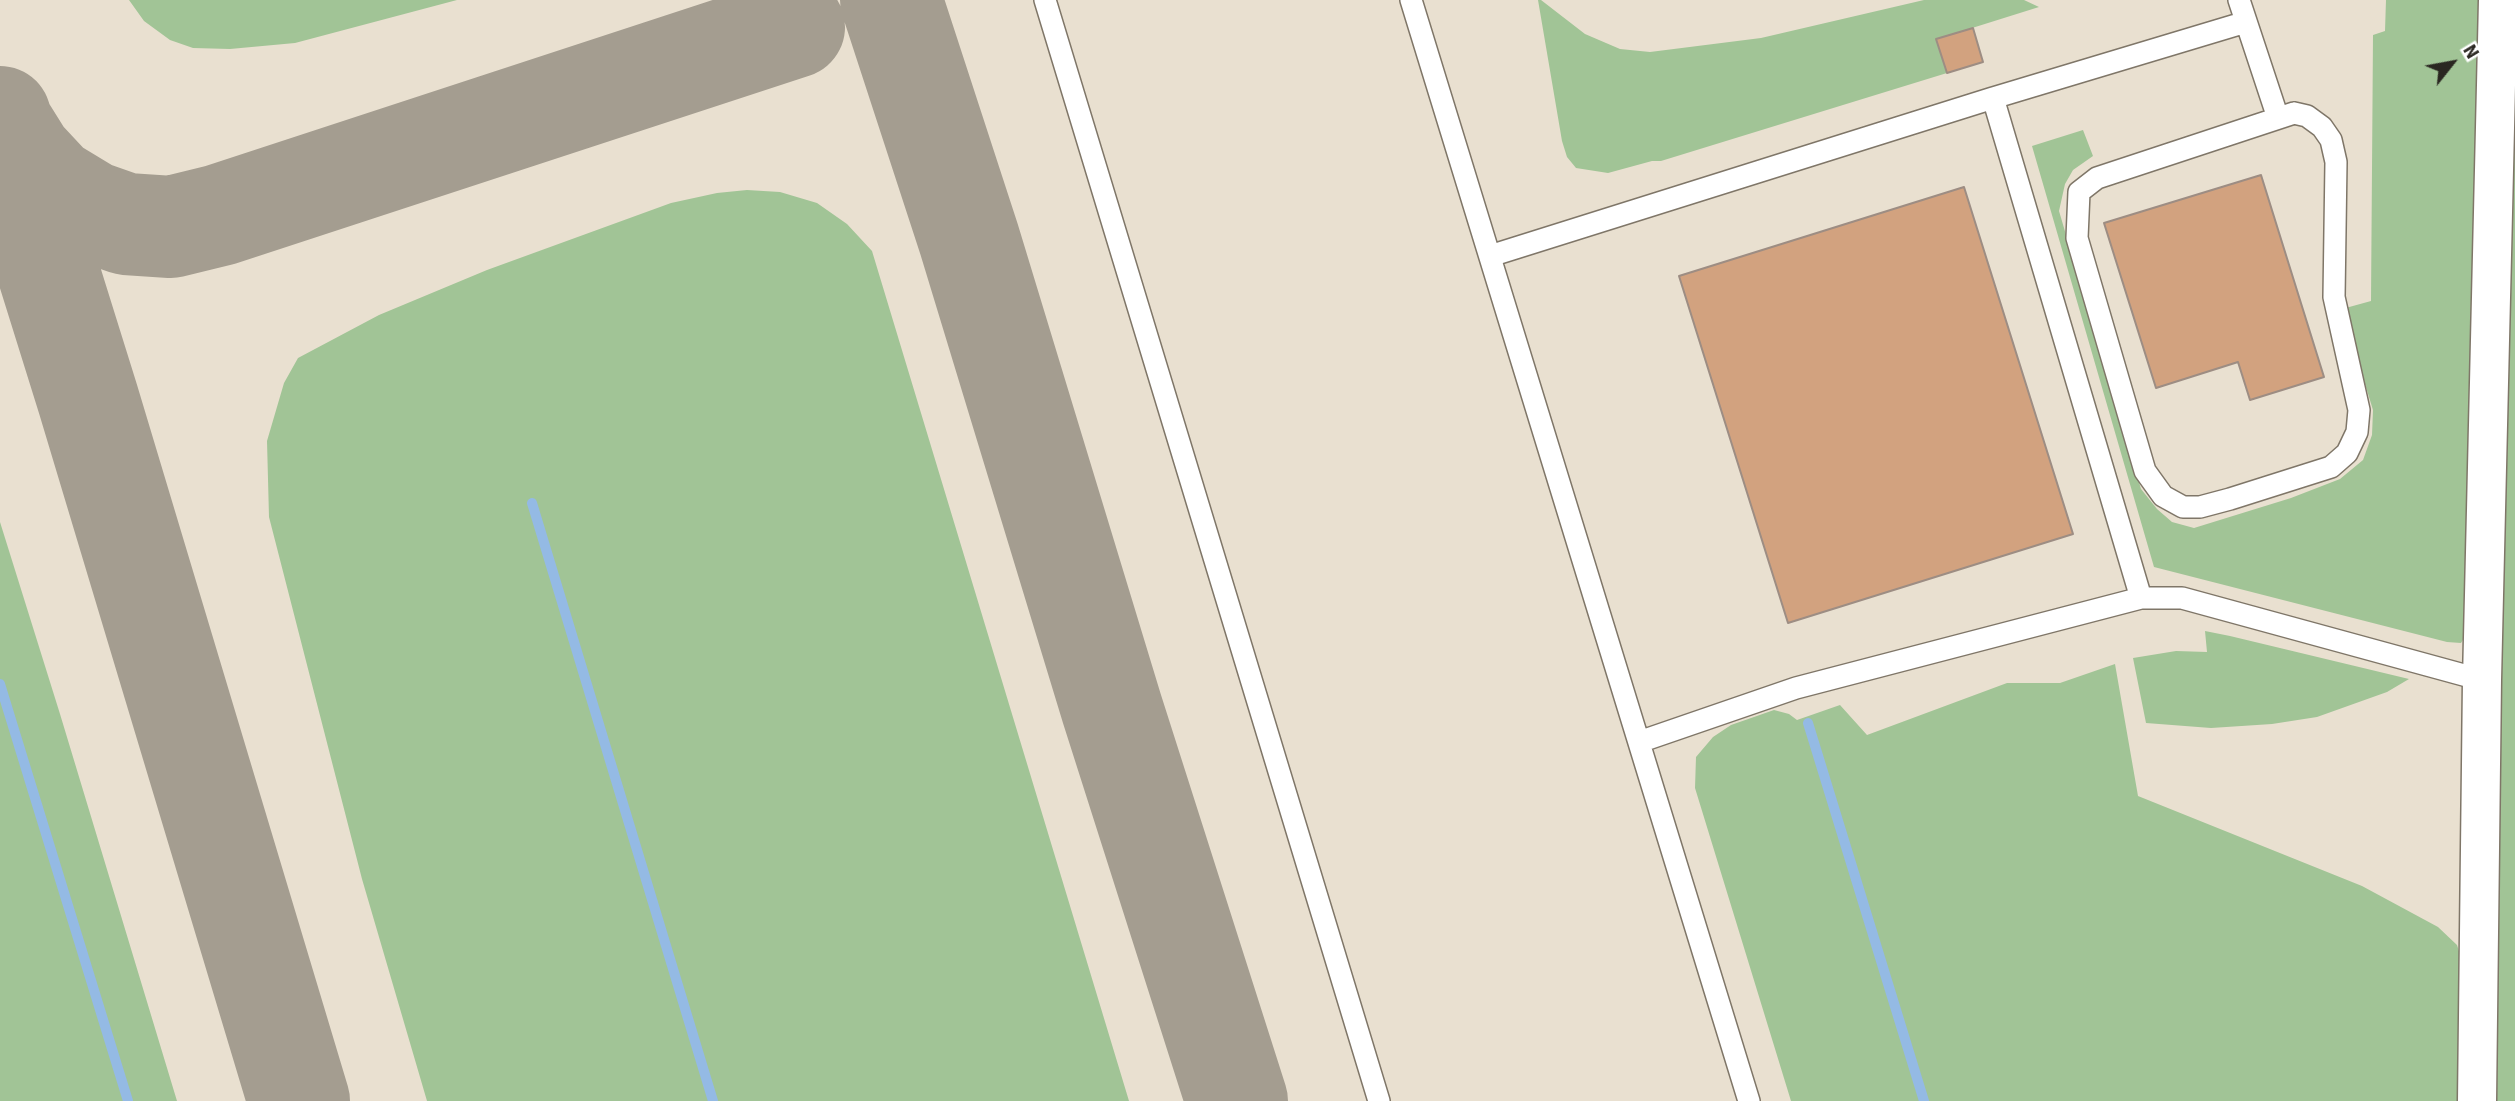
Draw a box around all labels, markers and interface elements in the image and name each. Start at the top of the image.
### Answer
north arrow [2417,28,2487,98]
text: N [2456,40,2485,64]

